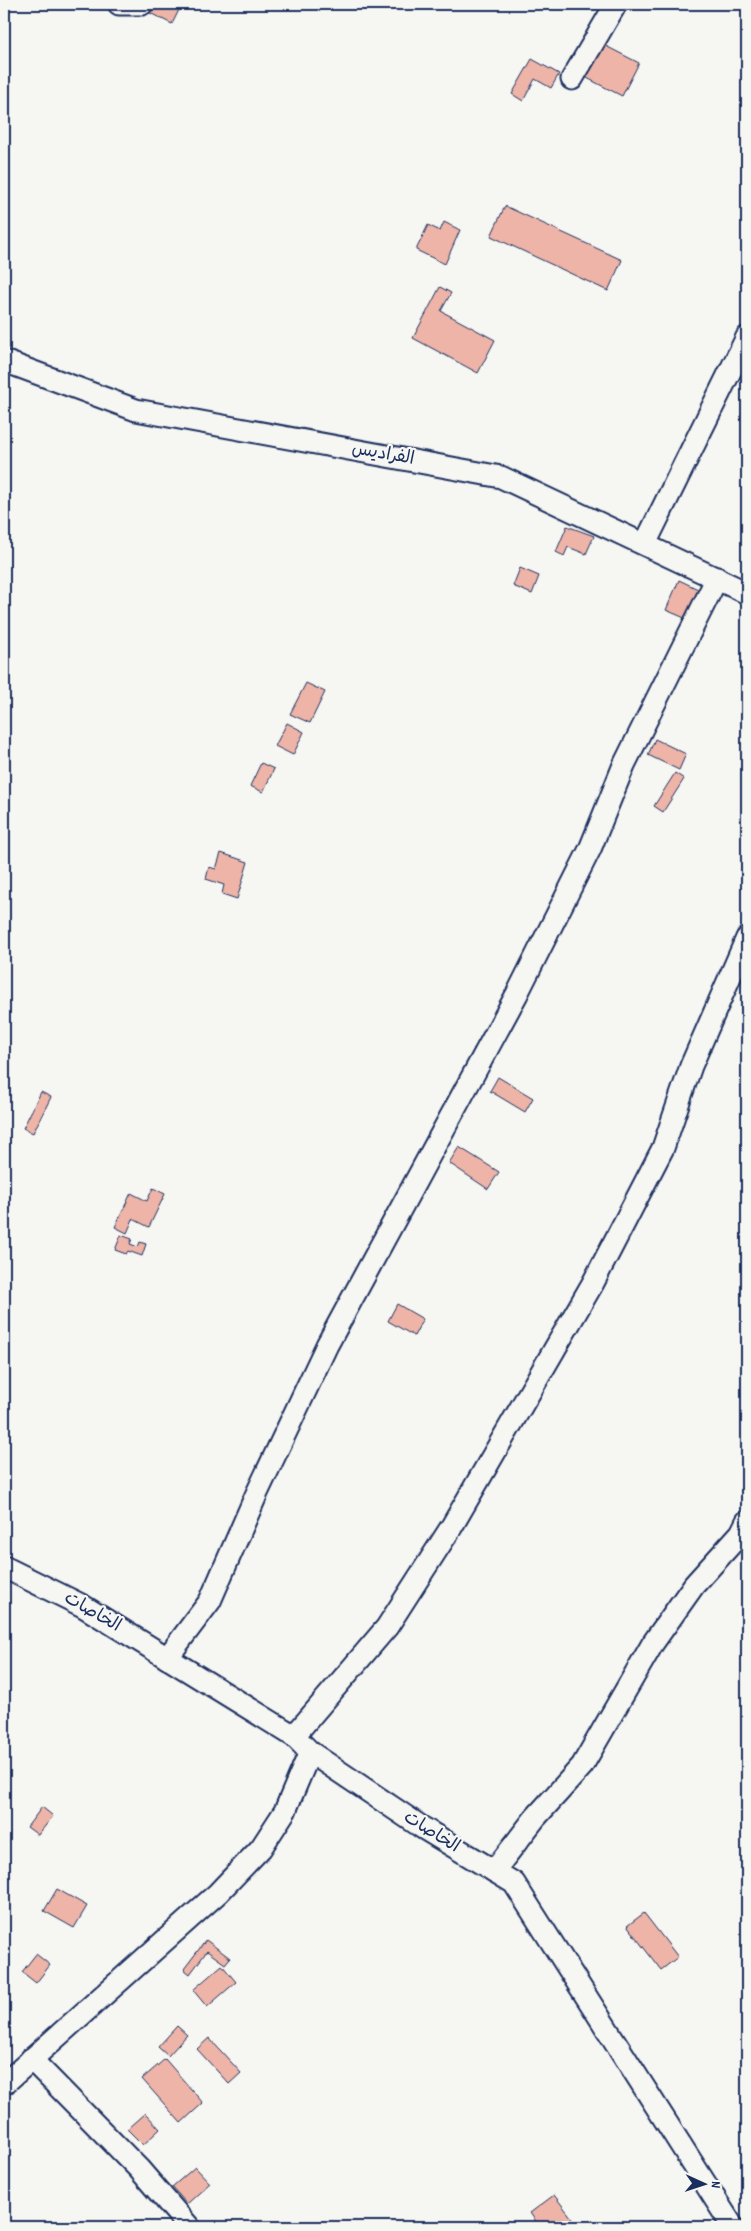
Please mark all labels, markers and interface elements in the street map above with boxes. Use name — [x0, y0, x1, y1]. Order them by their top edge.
street label: الفراديس — [350, 437, 416, 473]
street label: الخاصات — [59, 1587, 125, 1639]
street label: الخاصات — [398, 1806, 464, 1860]
north arrow — [678, 2158, 728, 2208]
text: N — [705, 2181, 725, 2189]

